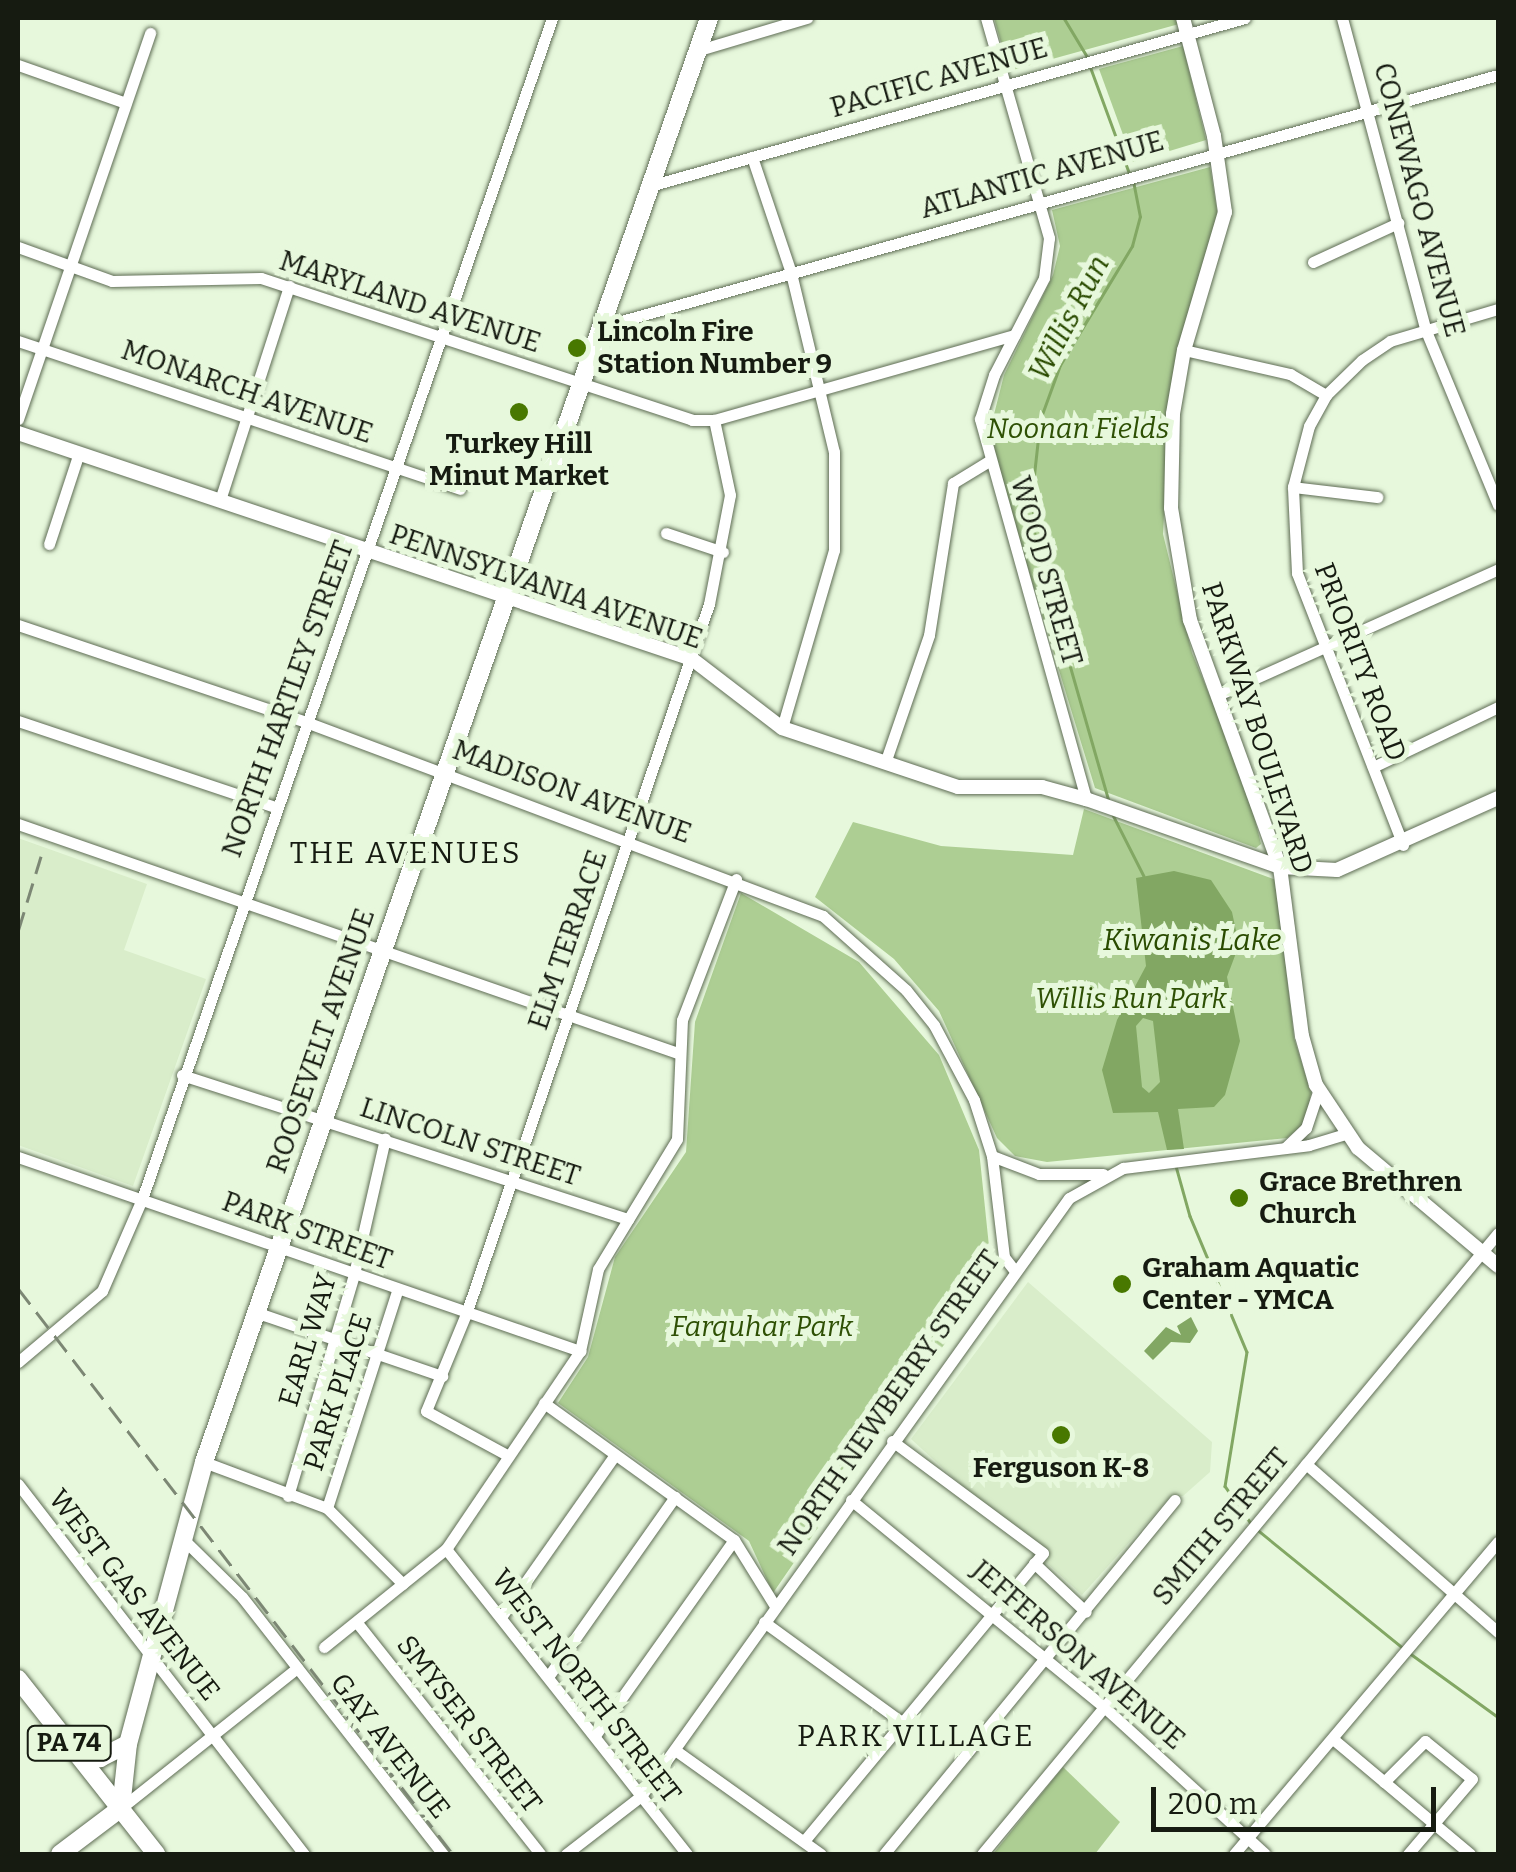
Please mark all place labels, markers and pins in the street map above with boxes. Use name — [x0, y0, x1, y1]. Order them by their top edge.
place label: Lincoln Fire Station Number 9 — [597, 315, 832, 381]
marker: Lincoln Fire Station Number 9 — [566, 337, 588, 359]
marker: Turkey Hill Minut Market — [508, 401, 530, 423]
place label: Turkey Hill Minut Market — [429, 427, 609, 493]
place label: Grace Brethren Church — [1259, 1165, 1462, 1231]
marker: Grace Brethren Church — [1228, 1187, 1250, 1209]
place label: Graham Aquatic Center - YMCA — [1142, 1251, 1359, 1317]
marker: Graham Aquatic Center - YMCA — [1111, 1273, 1133, 1295]
marker: Ferguson K-8 — [1050, 1424, 1072, 1446]
place label: Ferguson K-8 — [973, 1451, 1149, 1485]

